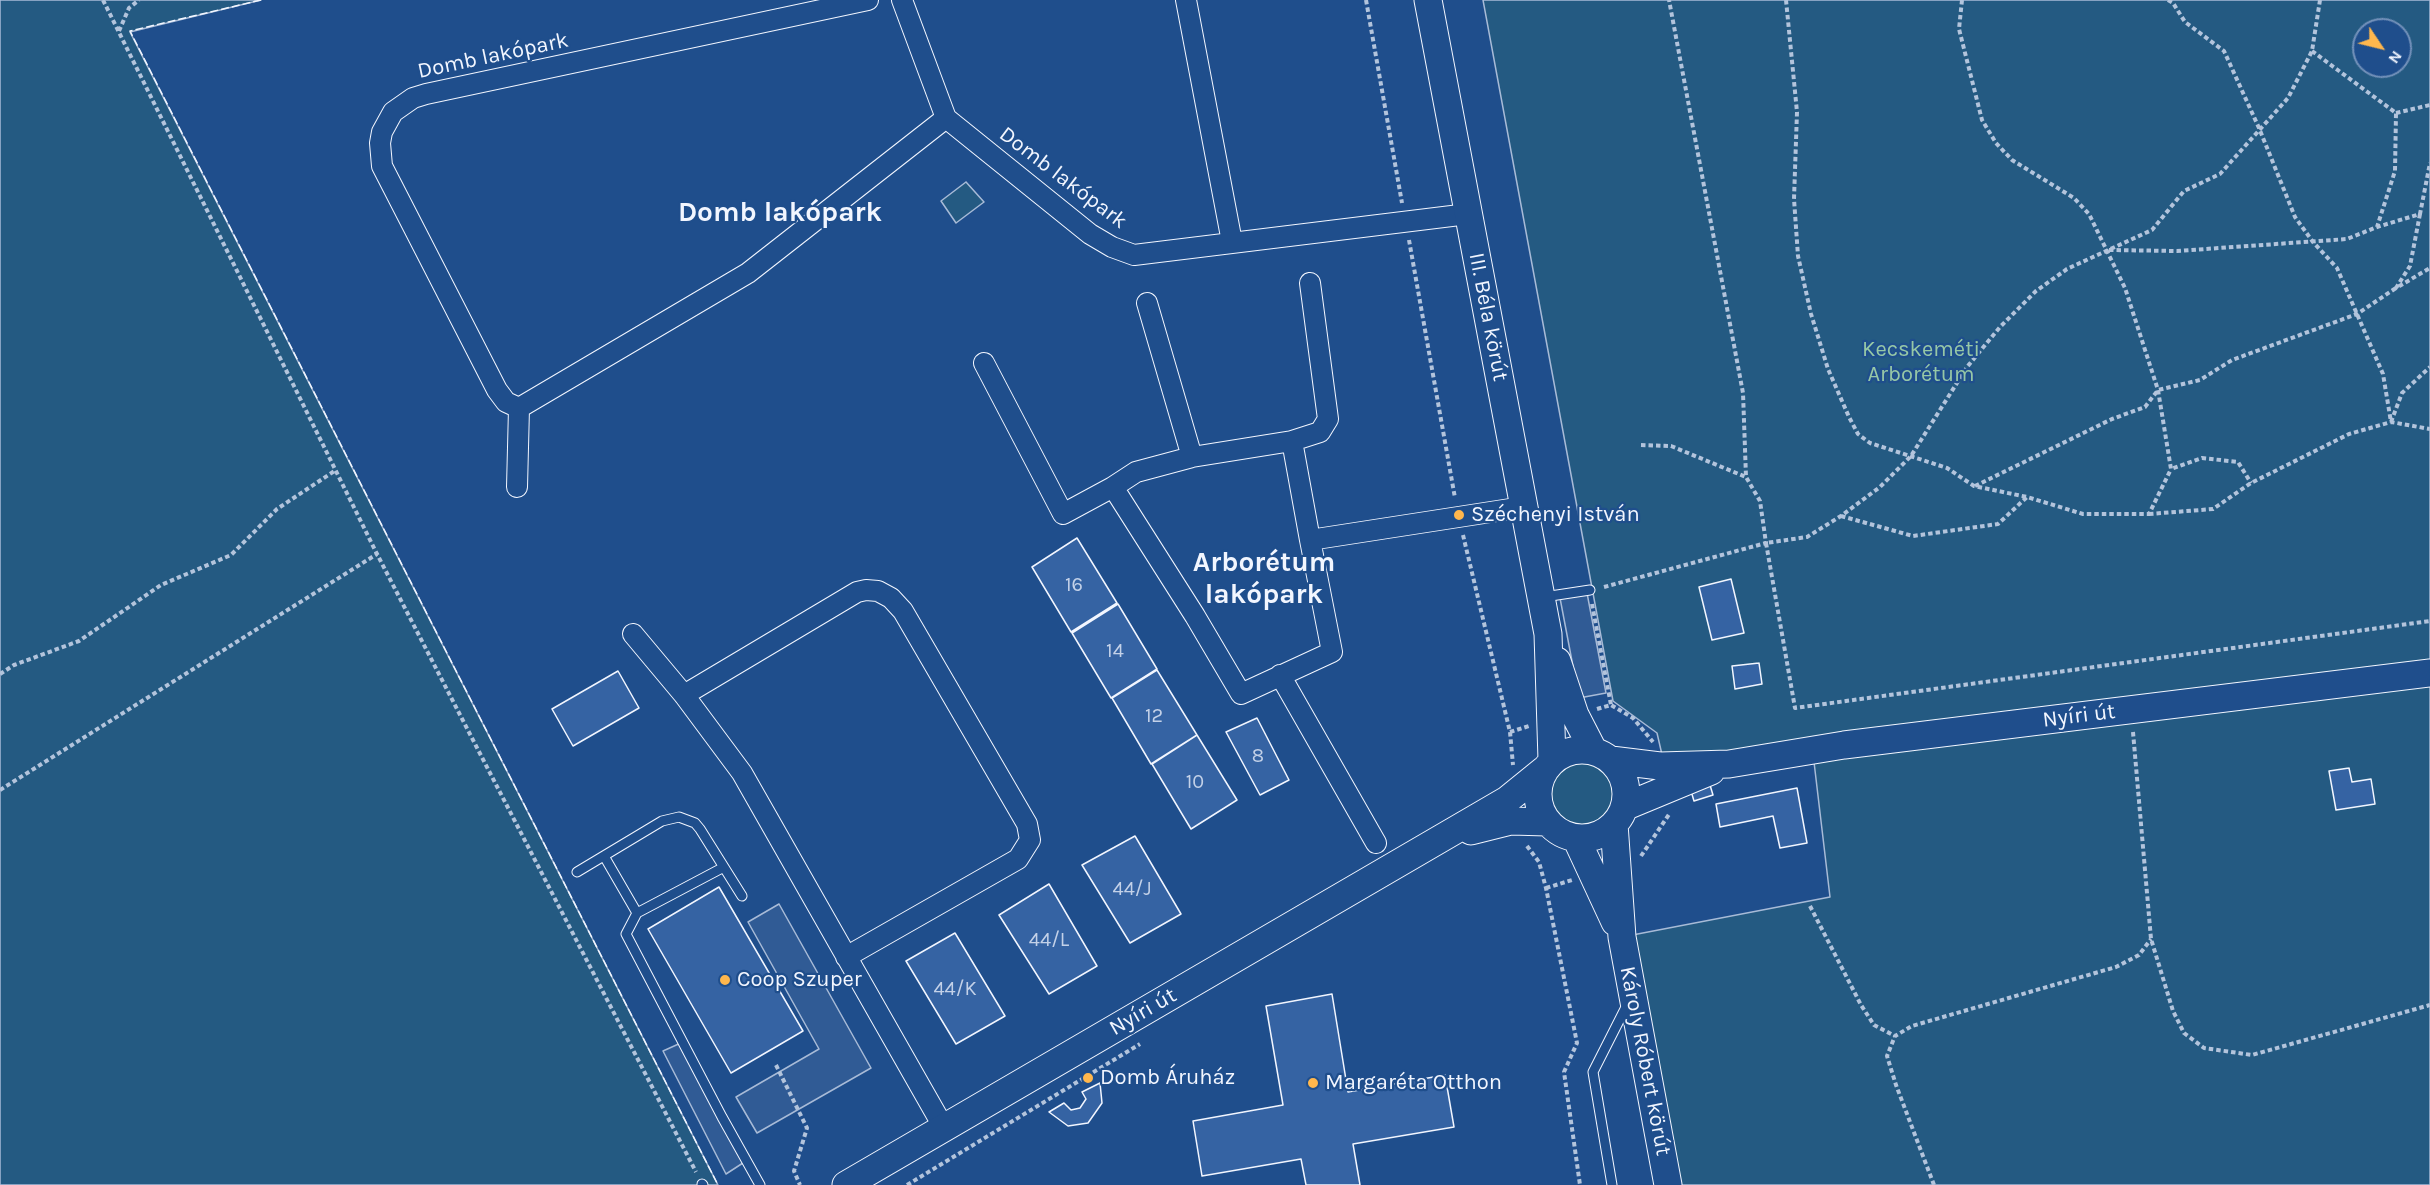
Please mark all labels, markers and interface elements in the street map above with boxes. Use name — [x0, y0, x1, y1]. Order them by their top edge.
north arrow — [2352, 18, 2412, 78]
street label: Domb lakópark — [415, 27, 571, 85]
text: N — [2384, 47, 2407, 68]
street label: Domb lakópark — [994, 121, 1132, 235]
district label: Domb lakópark — [678, 196, 882, 230]
street label: III. Béla körút — [1463, 251, 1513, 383]
park label: Kecskeméti Arborétum — [1862, 337, 1980, 388]
place label: Széchenyi István — [1471, 502, 1640, 528]
marker: Széchenyi István — [1452, 508, 1466, 522]
district label: Arborétum lakópark — [1193, 546, 1335, 612]
house number: 16 — [1065, 573, 1083, 597]
house number: 14 — [1106, 639, 1124, 663]
street label: Nyíri út — [2041, 698, 2117, 734]
house number: 12 — [1145, 704, 1163, 728]
house number: 8 — [1252, 744, 1264, 768]
house number: 10 — [1186, 770, 1204, 794]
house number: 44/J — [1112, 877, 1152, 901]
house number: 44/L — [1029, 928, 1069, 952]
street label: Károly Róbert körút — [1614, 964, 1676, 1158]
place label: Coop Szuper — [737, 967, 862, 993]
marker: Coop Szuper — [718, 973, 732, 987]
house number: 44/K — [933, 977, 977, 1001]
street label: Nyíri út — [1105, 982, 1181, 1042]
place label: Domb Áruház — [1100, 1065, 1235, 1091]
place label: Margaréta Otthon — [1325, 1070, 1502, 1096]
marker: Domb Áruház — [1081, 1071, 1095, 1085]
marker: Margaréta Otthon — [1306, 1076, 1320, 1090]

